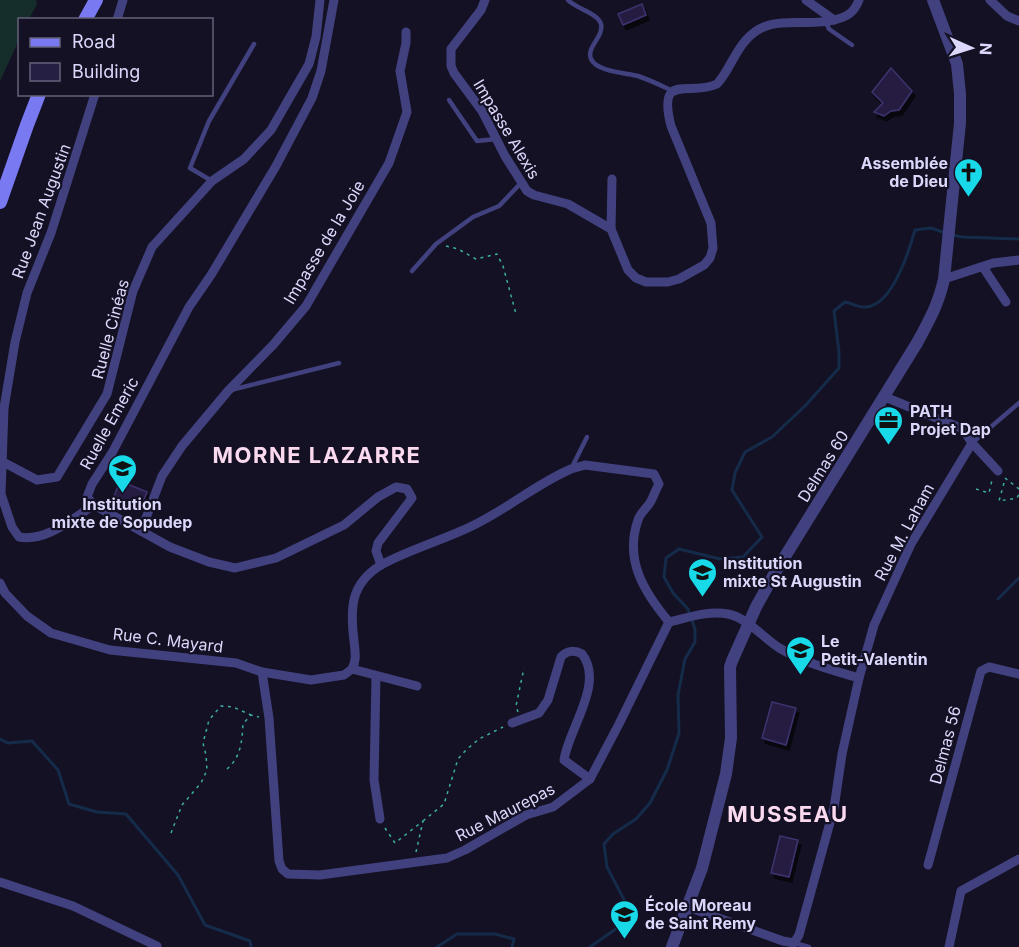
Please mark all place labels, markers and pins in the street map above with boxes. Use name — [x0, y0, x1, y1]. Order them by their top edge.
place label: Assemblée de Dieu — [861, 153, 948, 191]
church icon: Assemblée de Dieu — [953, 156, 985, 198]
place label: PATH Projet Dap — [910, 401, 991, 439]
office icon: PATH Projet Dap — [873, 404, 905, 446]
school or university icon: Institution mixte de Sopudep — [106, 452, 138, 494]
place label: Institution mixte de Sopudep — [52, 494, 192, 532]
place label: Institution mixte St Augustin — [723, 553, 862, 591]
school or university icon: Institution mixte St Augustin — [686, 556, 718, 598]
place label: Le Petit-Valentin — [821, 631, 928, 669]
school or university icon: Le Petit-Valentin — [784, 634, 816, 676]
place label: École Moreau de Saint Remy — [645, 895, 756, 933]
school or university icon: École Moreau de Saint Remy — [608, 898, 640, 940]

